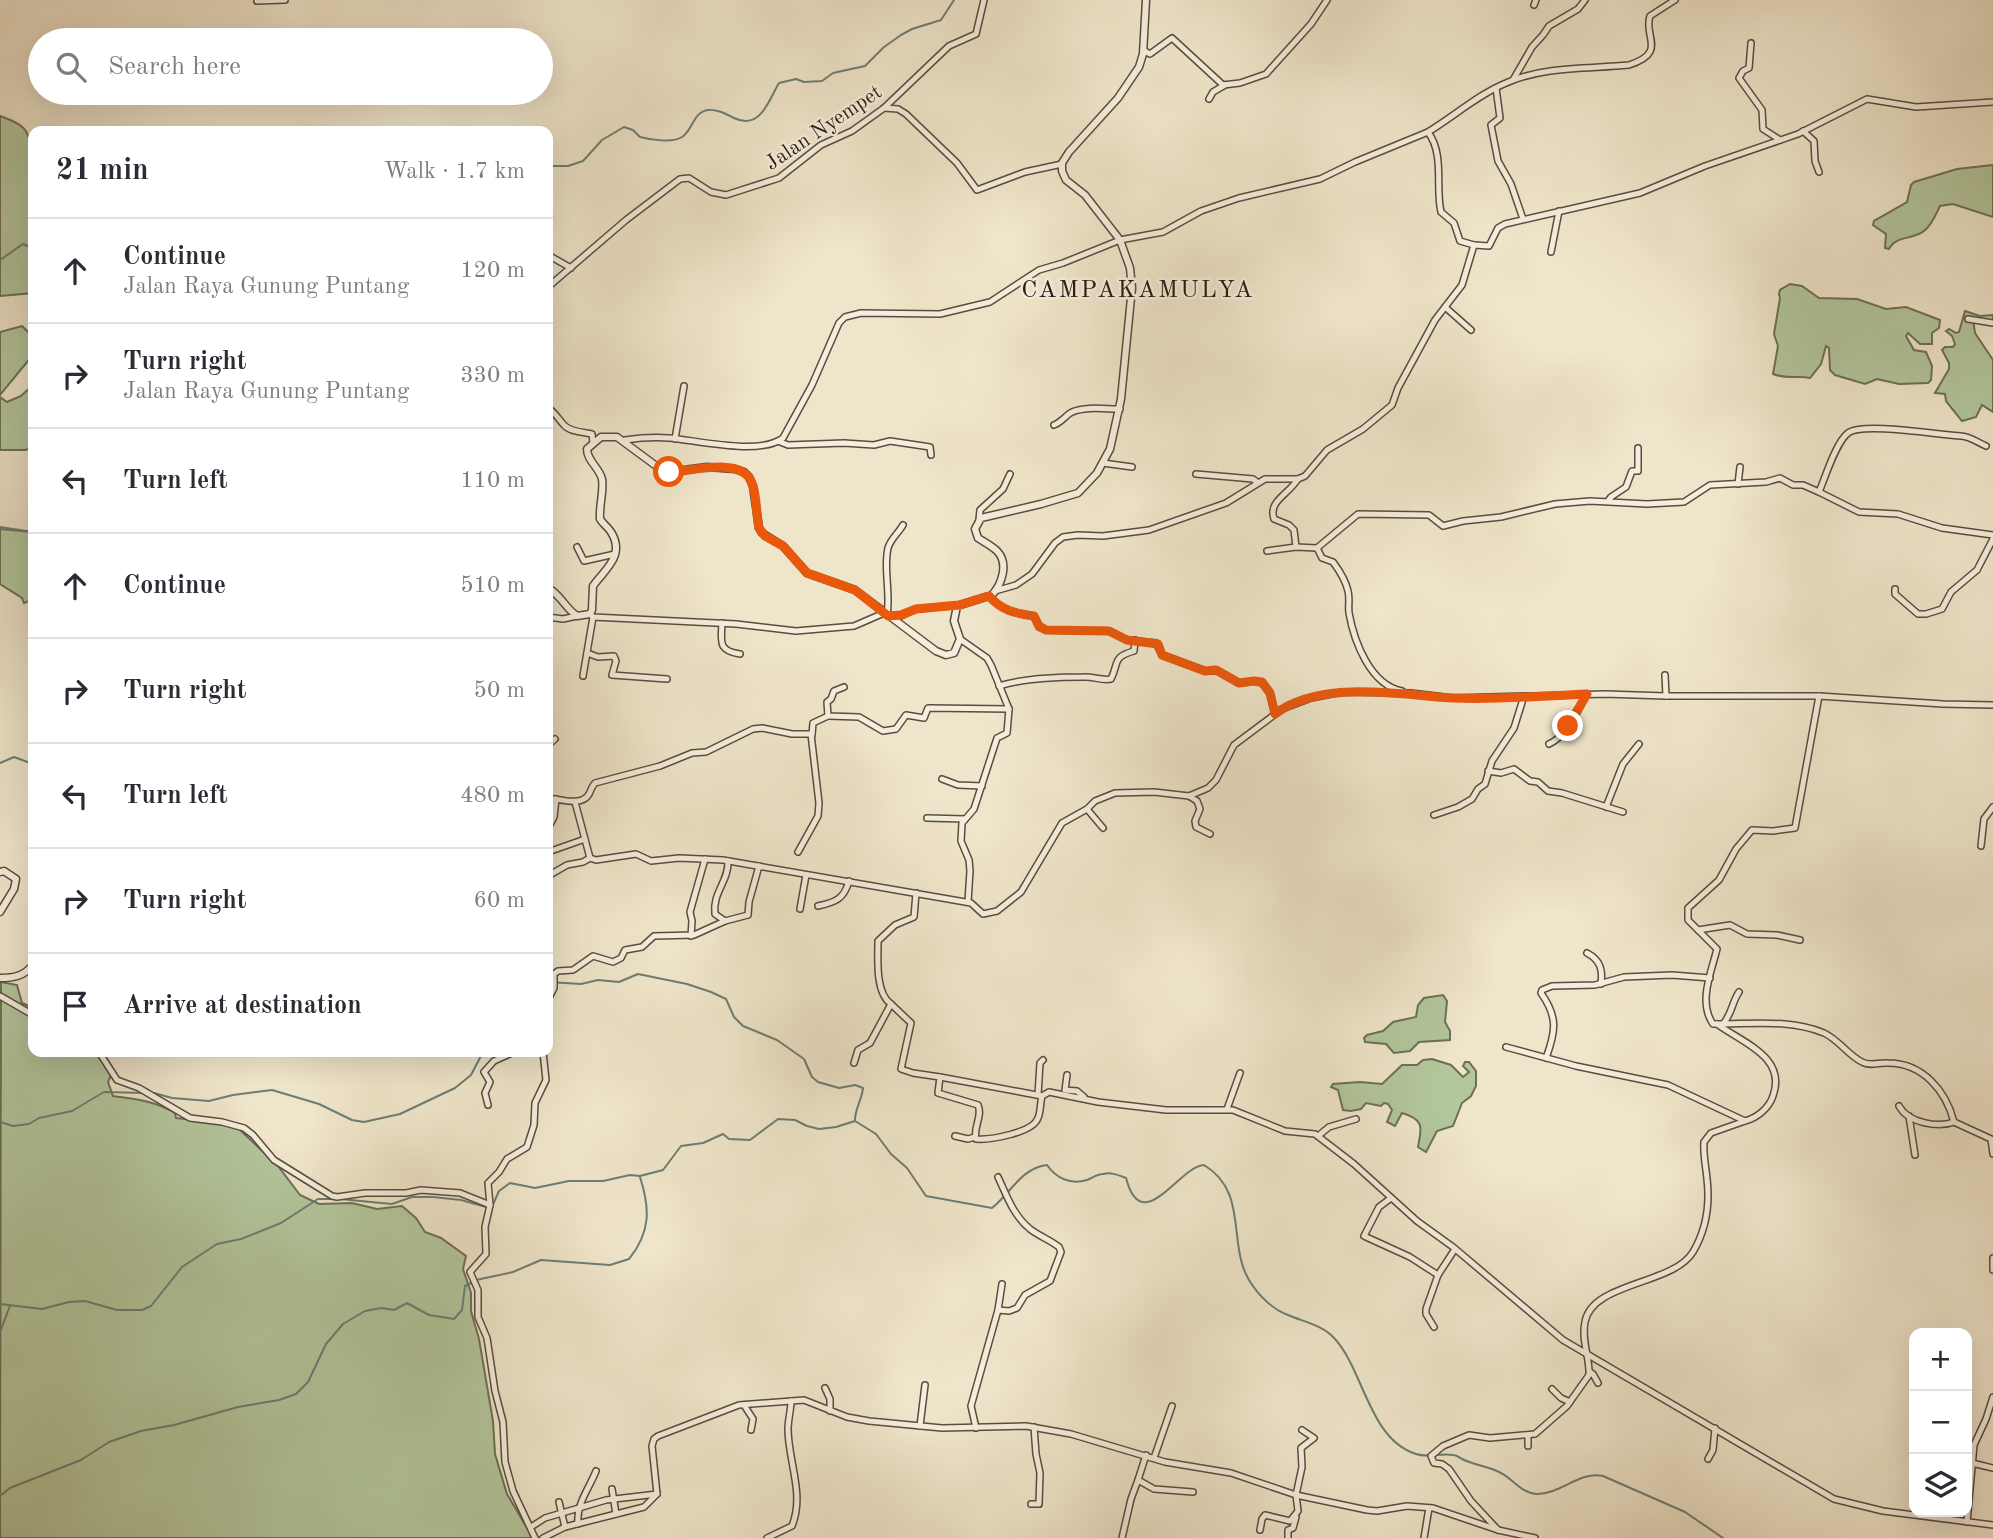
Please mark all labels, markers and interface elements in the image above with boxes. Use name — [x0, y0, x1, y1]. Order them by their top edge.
search box — [28, 28, 553, 105]
icon: search — [52, 48, 90, 86]
text: Search here — [108, 54, 241, 80]
street label: Jalan Nyempet — [762, 82, 886, 175]
text: 21 min — [56, 156, 149, 186]
text: Walk · 1.7 km — [384, 160, 525, 183]
text: Continue — [123, 244, 226, 270]
icon: ahead — [56, 252, 94, 290]
text: 120 m — [460, 259, 525, 282]
text: Jalan Raya Gunung Puntang — [123, 275, 409, 298]
district label: CAMPAKAMULYA — [1021, 279, 1255, 303]
text: Turn right — [123, 349, 246, 375]
icon: right — [56, 357, 94, 395]
text: 330 m — [460, 364, 525, 387]
text: Jalan Raya Gunung Puntang — [123, 380, 409, 403]
route start — [653, 456, 684, 487]
icon: left — [56, 462, 94, 500]
text: Turn left — [123, 468, 228, 494]
text: 110 m — [460, 469, 525, 492]
icon: ahead — [56, 567, 94, 605]
text: Continue — [123, 573, 226, 599]
text: 510 m — [460, 574, 525, 597]
icon: right — [56, 672, 94, 710]
text: Turn right — [123, 678, 246, 704]
text: 50 m — [474, 679, 525, 702]
route end — [1552, 710, 1583, 741]
icon: left — [56, 777, 94, 815]
text: Turn left — [123, 783, 228, 809]
text: 480 m — [460, 784, 525, 807]
icon: right — [56, 882, 94, 920]
text: Turn right — [123, 888, 246, 914]
text: 60 m — [474, 889, 525, 912]
icon: arrive — [56, 987, 94, 1025]
text: Arrive at destination — [123, 993, 362, 1019]
map controls — [1909, 1328, 1972, 1517]
button: + — [1909, 1328, 1972, 1391]
button: − — [1909, 1391, 1972, 1454]
button: layers — [1909, 1454, 1972, 1517]

